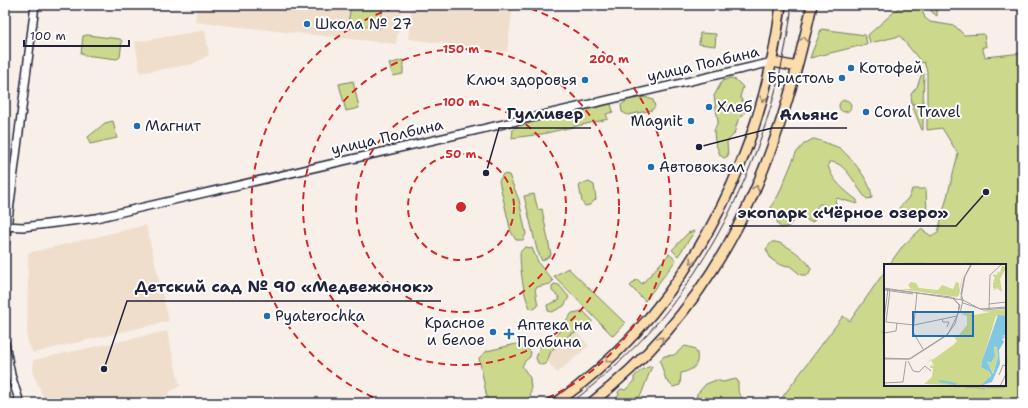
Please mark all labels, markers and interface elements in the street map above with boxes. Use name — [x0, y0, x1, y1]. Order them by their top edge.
place label: Школа № 27 — [315, 14, 412, 34]
marker: Школа № 27 — [302, 19, 312, 29]
scale bar — [24, 22, 129, 48]
text: 100 m — [30, 28, 66, 44]
one-way arrow — [800, 36, 808, 42]
text: 150 m — [443, 41, 479, 57]
street label: улица Полбина — [645, 41, 762, 87]
text: 200 m — [589, 51, 629, 67]
place label: Котофей — [859, 58, 923, 78]
marker: Котофей — [846, 63, 856, 73]
place label: Бристоль — [767, 68, 834, 88]
place label: Ключ здоровья — [466, 70, 577, 90]
marker: Бристоль — [837, 73, 847, 83]
marker: Ключ здоровья — [580, 75, 590, 85]
text: 100 m — [443, 94, 480, 110]
one-way arrow — [759, 96, 767, 103]
place label: Хлеб — [717, 97, 752, 117]
callout: Гулливер — [499, 100, 591, 128]
callout: Альянс — [772, 100, 847, 128]
marker: Хлеб — [704, 102, 714, 112]
place label: Coral Travel — [874, 102, 961, 122]
text: Гулливер — [507, 103, 584, 124]
text: Альянс — [780, 104, 838, 125]
marker: Coral Travel — [861, 107, 871, 117]
place label: Magnit — [631, 111, 683, 131]
street label: улица Полбина — [329, 114, 446, 160]
place label: Магнит — [145, 116, 201, 136]
marker: Magnit — [686, 116, 696, 126]
marker: Магнит — [132, 121, 142, 131]
text: 50 m — [446, 146, 477, 162]
place label: Автовокзал — [659, 157, 745, 177]
marker: Автовокзал — [646, 162, 656, 172]
one-way arrow — [752, 184, 760, 191]
callout: экопарк «Чёрное озеро» — [729, 198, 956, 226]
centre of rings — [454, 200, 468, 214]
text: экопарк «Чёрное озеро» — [738, 202, 949, 223]
one-way arrow — [689, 256, 696, 263]
inset map — [884, 264, 1006, 386]
callout: Детский сад № 90 «Медвежонок» — [127, 273, 441, 301]
text: Детский сад № 90 «Медвежонок» — [135, 276, 433, 297]
place label: Pyaterochka — [275, 306, 366, 326]
marker: Pyaterochka — [262, 311, 272, 321]
place label: Красное и белое — [424, 313, 485, 350]
place label: Аптека на Полбина — [517, 315, 593, 352]
marker: Красное и белое — [488, 327, 498, 337]
marker: Аптека на Полбина — [504, 329, 514, 339]
one-way arrow — [656, 336, 664, 344]
one-way arrow — [606, 355, 613, 362]

